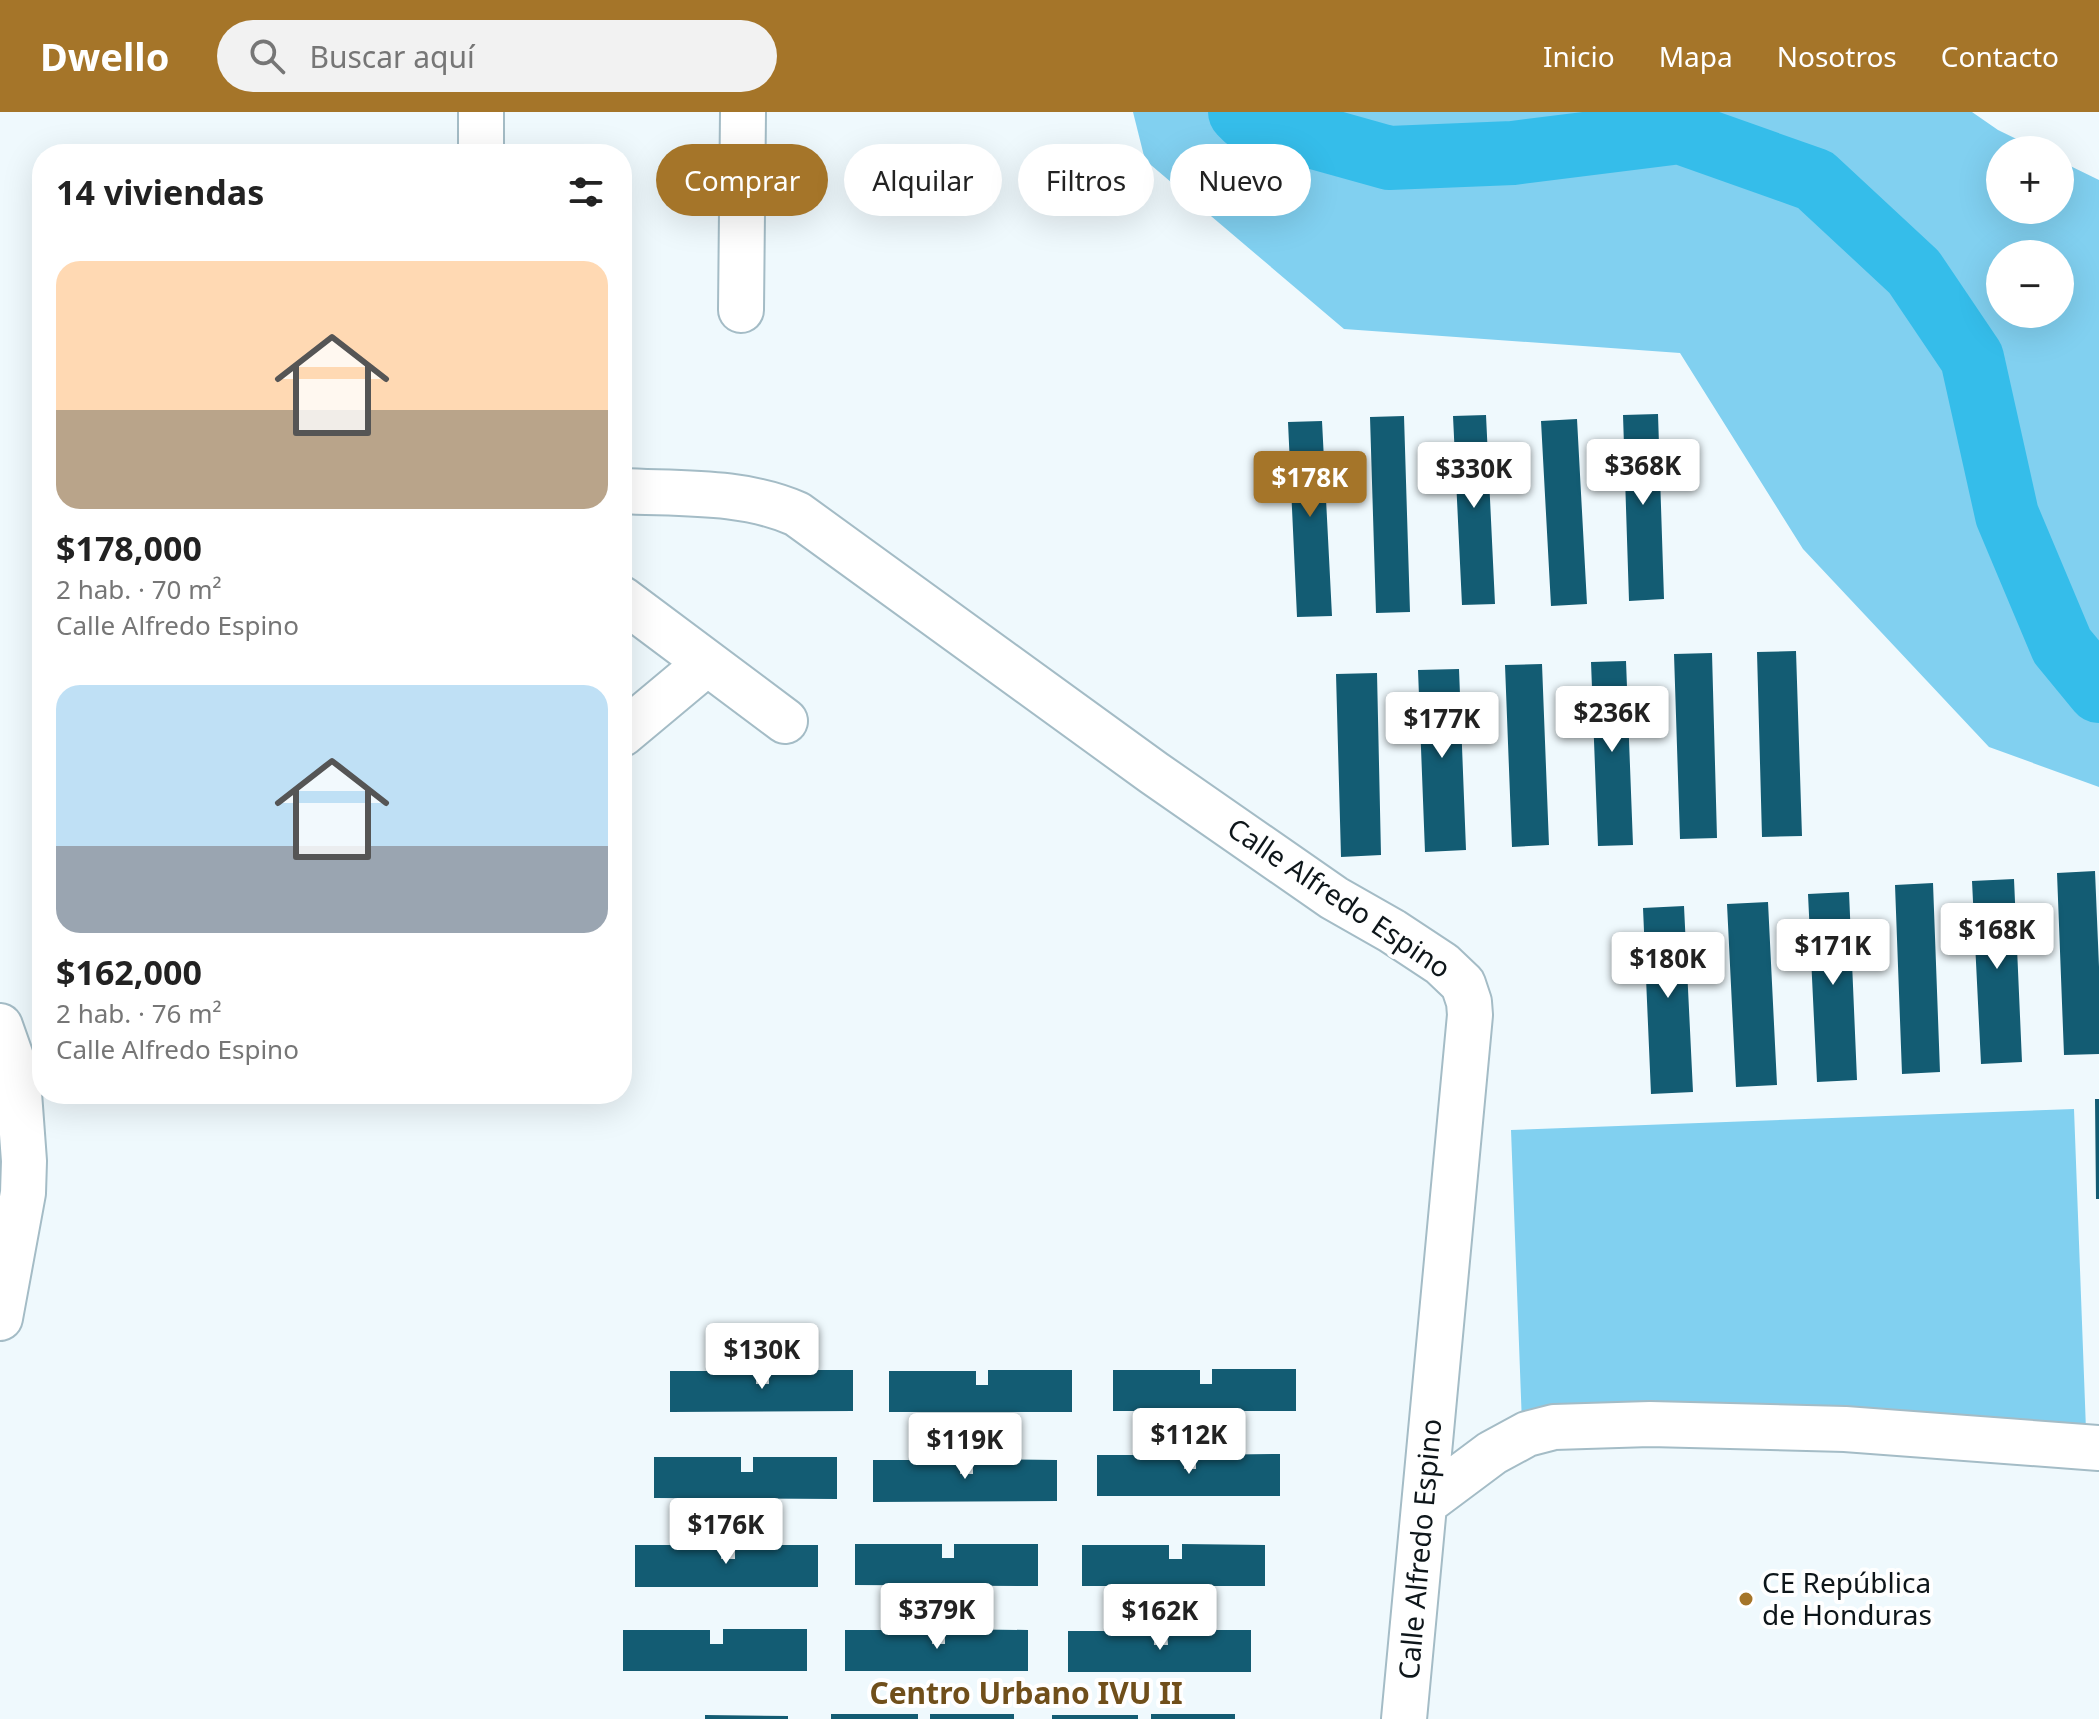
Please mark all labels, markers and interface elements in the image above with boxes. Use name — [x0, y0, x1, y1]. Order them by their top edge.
search box — [217, 20, 777, 92]
text: Dwello — [40, 30, 169, 82]
icon: search — [245, 34, 289, 78]
text: Buscar aquí — [309, 36, 475, 77]
text: Inicio — [1543, 37, 1615, 75]
text: Mapa — [1659, 37, 1733, 75]
text: Nosotros — [1777, 37, 1897, 75]
text: Contacto — [1941, 37, 2059, 75]
map controls — [1986, 136, 2074, 328]
button: + — [1986, 136, 2074, 224]
chip: Comprar — [656, 144, 828, 216]
chip: Alquilar — [844, 144, 1002, 216]
chip: Filtros — [1018, 144, 1154, 216]
chip: Nuevo — [1170, 144, 1311, 216]
text: 14 viviendas — [56, 169, 264, 215]
icon: filters — [564, 170, 608, 214]
button: − — [1986, 240, 2074, 328]
icon: home — [260, 313, 404, 457]
pin: $368K — [1587, 439, 1699, 507]
pin: $330K — [1418, 442, 1530, 510]
text: $368K — [1605, 447, 1681, 483]
text: $330K — [1436, 450, 1512, 486]
pin: $178K — [1254, 451, 1366, 519]
text: $178K — [1272, 459, 1348, 495]
text: $178,000 — [56, 525, 202, 571]
text: 2 hab. · 70 m² — [56, 571, 222, 607]
text: Calle Alfredo Espino — [56, 607, 299, 643]
pin: $236K — [1556, 686, 1668, 754]
pin: $177K — [1386, 692, 1498, 760]
text: $236K — [1574, 694, 1650, 730]
text: $177K — [1404, 700, 1480, 736]
icon: home — [260, 737, 404, 881]
street label: Calle Alfredo Espino — [1221, 808, 1459, 986]
pin: $168K — [1941, 903, 2053, 971]
text: $168K — [1959, 911, 2035, 947]
pin: $171K — [1777, 919, 1889, 987]
text: $171K — [1795, 927, 1871, 963]
pin: $180K — [1612, 932, 1724, 1000]
text: $180K — [1630, 940, 1706, 976]
text: $162,000 — [56, 949, 202, 995]
text: 2 hab. · 76 m² — [56, 995, 222, 1031]
text: Calle Alfredo Espino — [56, 1031, 299, 1067]
pin: $130K — [706, 1323, 818, 1391]
text: $130K — [724, 1331, 800, 1367]
pin: $112K — [1133, 1408, 1245, 1476]
pin: $119K — [909, 1413, 1021, 1481]
text: $112K — [1151, 1416, 1227, 1452]
street label: Calle Alfredo Espino — [1389, 1417, 1449, 1681]
text: $119K — [927, 1421, 1003, 1457]
pin: $176K — [670, 1498, 782, 1566]
text: $176K — [688, 1506, 764, 1542]
place label: CE República de Honduras — [1762, 1563, 1932, 1633]
pin: $379K — [881, 1583, 993, 1651]
pin: $162K — [1104, 1584, 1216, 1652]
marker: CE República de Honduras — [1737, 1590, 1755, 1608]
text: $379K — [899, 1591, 975, 1627]
text: $162K — [1122, 1592, 1198, 1628]
district label: Centro Urbano IVU II — [869, 1672, 1183, 1713]

